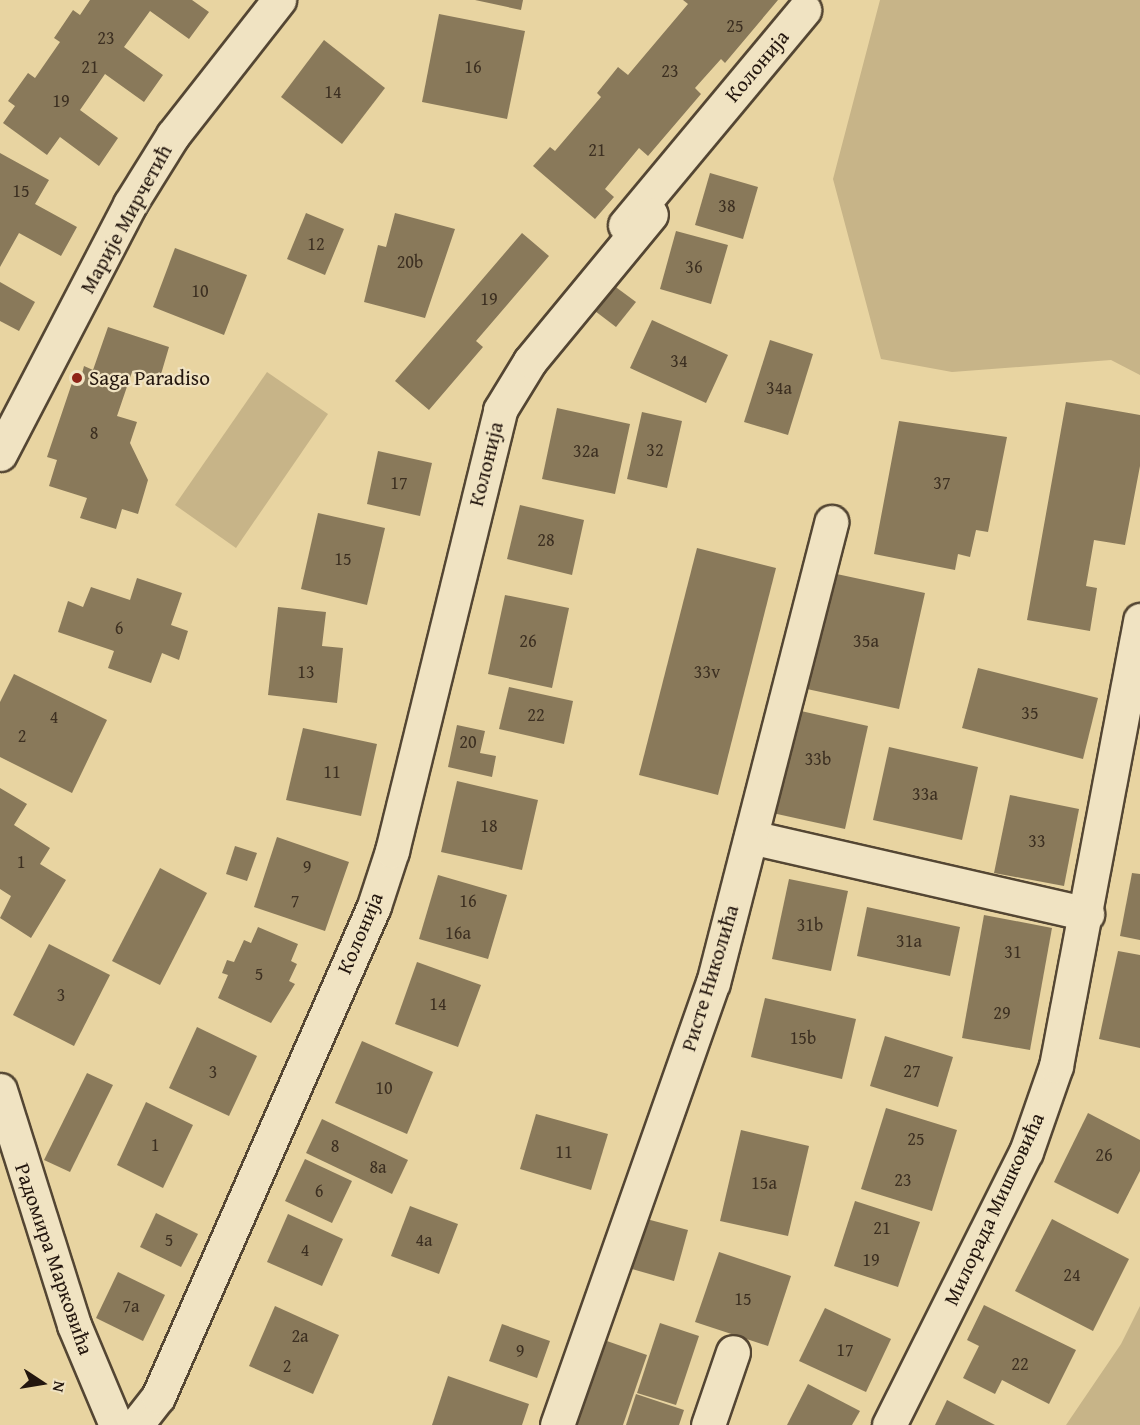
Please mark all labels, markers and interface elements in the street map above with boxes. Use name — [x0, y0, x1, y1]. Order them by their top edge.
house number: 25 — [726, 15, 744, 37]
street label: Колонија — [720, 25, 794, 107]
house number: 23 — [97, 27, 115, 49]
house number: 21 — [81, 56, 99, 78]
house number: 16 — [464, 56, 482, 78]
house number: 23 — [661, 60, 679, 82]
house number: 14 — [324, 81, 342, 103]
house number: 19 — [52, 90, 70, 112]
house number: 21 — [588, 139, 606, 161]
street label: Марије Мирчетић — [75, 140, 177, 298]
house number: 15 — [12, 180, 30, 202]
house number: 38 — [718, 195, 736, 217]
house number: 12 — [307, 233, 325, 255]
house number: 20b — [397, 251, 423, 273]
house number: 36 — [685, 256, 703, 278]
house number: 10 — [191, 280, 209, 302]
house number: 19 — [480, 288, 498, 310]
house number: 34 — [670, 350, 688, 372]
place label: Saga Paradiso — [89, 365, 210, 391]
marker: Saga Paradiso — [70, 371, 84, 385]
house number: 34a — [766, 377, 792, 399]
street label: Колонија — [463, 419, 509, 509]
house number: 8 — [90, 422, 98, 444]
house number: 32 — [646, 439, 664, 461]
house number: 32a — [573, 440, 599, 462]
house number: 17 — [390, 472, 408, 494]
house number: 37 — [933, 472, 951, 494]
house number: 28 — [537, 529, 555, 551]
house number: 15 — [334, 548, 352, 570]
house number: 6 — [115, 617, 123, 639]
house number: 26 — [519, 630, 537, 652]
house number: 35a — [853, 630, 879, 652]
house number: 13 — [297, 661, 315, 683]
house number: 33v — [694, 661, 720, 683]
house number: 35 — [1021, 702, 1039, 724]
house number: 22 — [527, 704, 545, 726]
house number: 4 — [50, 706, 58, 728]
house number: 2 — [18, 725, 26, 747]
house number: 20 — [459, 731, 477, 753]
house number: 33b — [805, 748, 831, 770]
house number: 11 — [323, 761, 341, 783]
house number: 33a — [912, 783, 938, 805]
house number: 18 — [480, 815, 498, 837]
house number: 33 — [1028, 830, 1046, 852]
house number: 1 — [17, 851, 25, 873]
house number: 9 — [303, 856, 311, 878]
street label: Колонија — [332, 888, 388, 978]
house number: 7 — [291, 890, 299, 912]
house number: 16 — [459, 890, 477, 912]
street label: Ристе Николића — [676, 902, 744, 1054]
house number: 31b — [797, 914, 823, 936]
house number: 16a — [445, 922, 471, 944]
house number: 31a — [896, 930, 922, 952]
house number: 31 — [1004, 941, 1022, 963]
house number: 5 — [255, 963, 263, 985]
house number: 3 — [57, 984, 65, 1006]
house number: 14 — [429, 993, 447, 1015]
house number: 29 — [993, 1002, 1011, 1024]
house number: 15b — [790, 1027, 816, 1049]
house number: 27 — [903, 1060, 921, 1082]
house number: 3 — [209, 1061, 217, 1083]
house number: 10 — [375, 1077, 393, 1099]
street label: Милорада Мишковића — [938, 1109, 1050, 1309]
house number: 25 — [907, 1128, 925, 1150]
house number: 1 — [151, 1134, 159, 1156]
house number: 8 — [331, 1135, 339, 1157]
house number: 11 — [555, 1141, 573, 1163]
house number: 26 — [1095, 1144, 1113, 1166]
house number: 8a — [369, 1156, 387, 1178]
street label: Радомира Марковића — [9, 1160, 99, 1358]
house number: 23 — [894, 1169, 912, 1191]
house number: 15a — [751, 1172, 777, 1194]
house number: 6 — [315, 1180, 323, 1202]
house number: 21 — [873, 1217, 891, 1239]
house number: 5 — [165, 1229, 173, 1251]
house number: 4a — [415, 1229, 433, 1251]
house number: 4 — [301, 1239, 309, 1261]
house number: 19 — [862, 1249, 880, 1271]
house number: 24 — [1063, 1264, 1081, 1286]
house number: 15 — [734, 1288, 752, 1310]
house number: 7a — [122, 1295, 140, 1317]
house number: 2a — [291, 1325, 309, 1347]
house number: 17 — [836, 1339, 854, 1361]
house number: 9 — [516, 1340, 524, 1362]
north arrow — [12, 1353, 72, 1413]
house number: 22 — [1011, 1353, 1029, 1375]
house number: 2 — [283, 1355, 291, 1377]
text: N — [47, 1379, 72, 1394]

